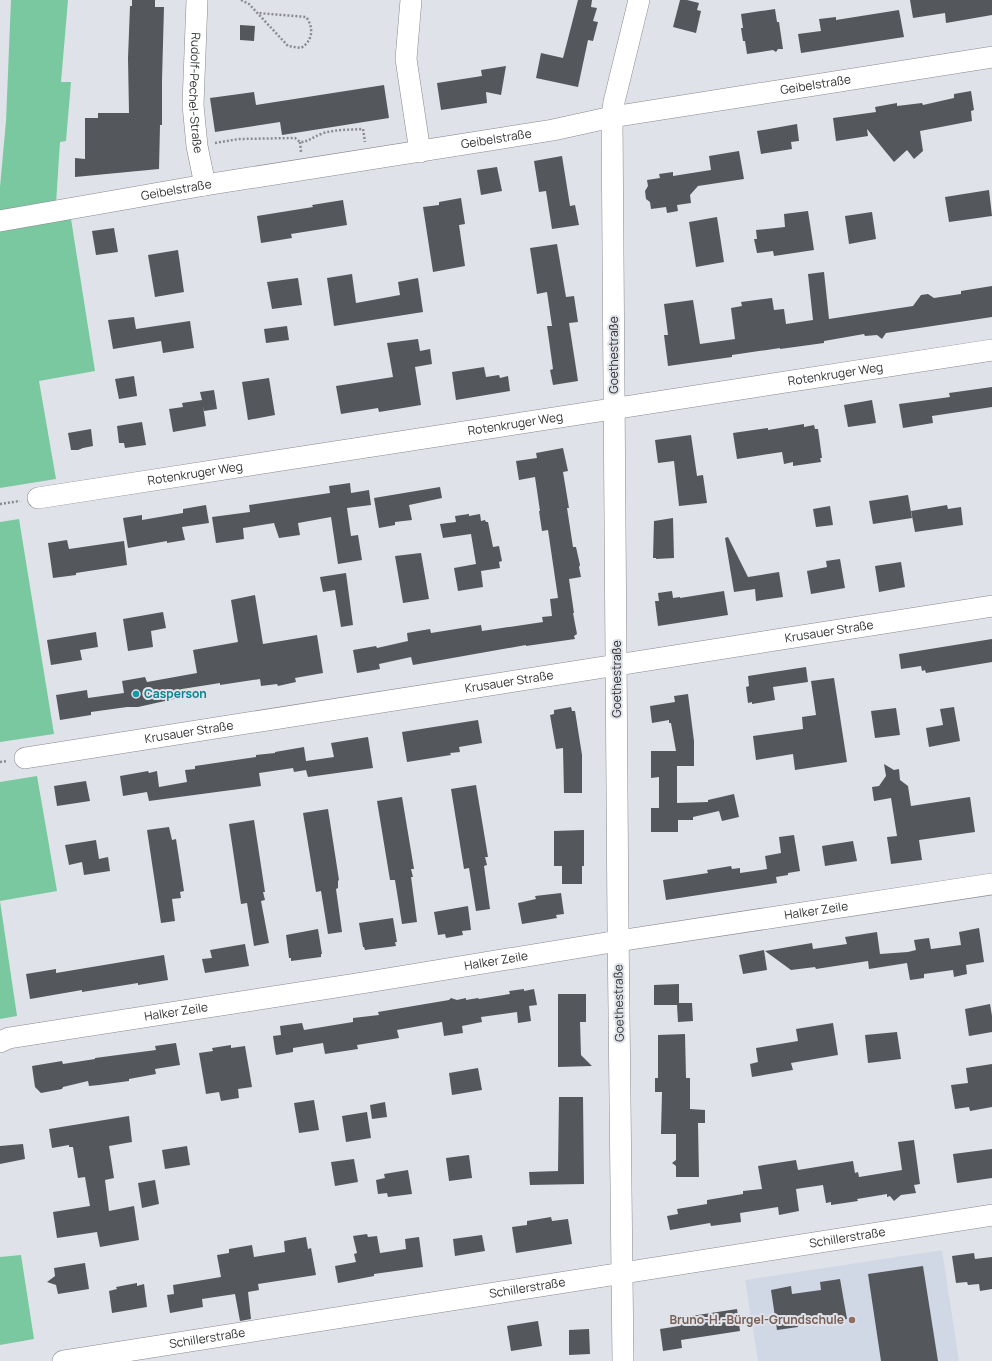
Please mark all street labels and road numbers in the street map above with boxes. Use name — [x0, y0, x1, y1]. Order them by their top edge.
street label: Rudolf-Pechel-Straße — [185, 32, 207, 155]
street label: Geibelstraße — [779, 70, 852, 98]
street label: Geibelstraße — [460, 125, 533, 152]
street label: Geibelstraße — [140, 175, 213, 204]
street label: Goethestraße — [605, 316, 622, 394]
street label: Rotenkruger Weg — [787, 358, 884, 390]
street label: Rotenkruger Weg — [466, 408, 564, 439]
street label: Rotenkruger Weg — [146, 457, 244, 489]
street label: Krusauer Straße — [783, 616, 875, 646]
street label: Goethestraße — [608, 640, 625, 718]
street label: Krusauer Straße — [463, 666, 555, 697]
street label: Krusauer Straße — [143, 716, 235, 747]
street label: Halker Zeile — [783, 897, 849, 924]
street label: Halker Zeile — [463, 947, 529, 974]
street label: Goethestraße — [609, 964, 628, 1042]
street label: Halker Zeile — [143, 998, 209, 1025]
street label: Schillerstraße — [808, 1223, 887, 1252]
street label: Schillerstraße — [488, 1273, 566, 1302]
street label: Schillerstraße — [168, 1323, 246, 1352]

